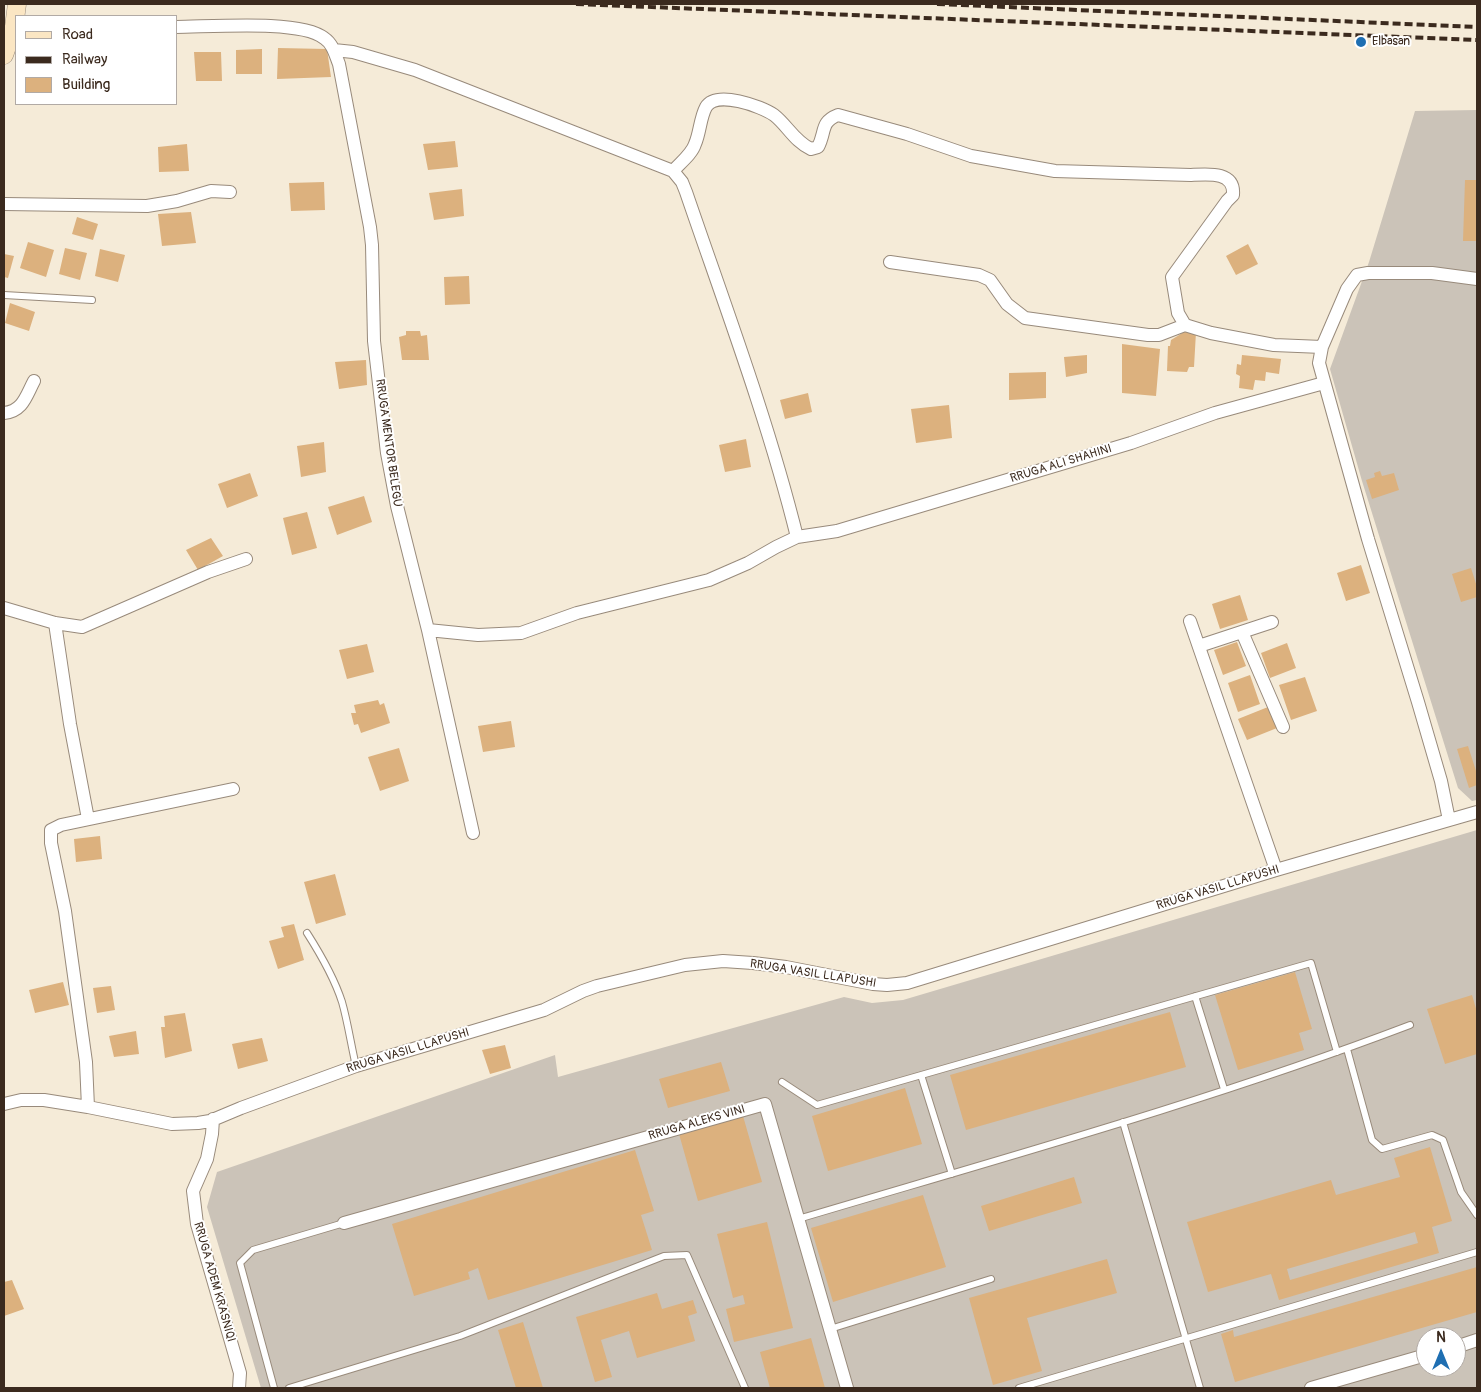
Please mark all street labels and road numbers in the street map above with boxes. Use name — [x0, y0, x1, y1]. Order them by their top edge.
street label: RRUGA MENTOR BELEGU — [372, 378, 404, 508]
street label: RRUGA ALI SHAHINI — [1008, 442, 1114, 486]
street label: RRUGA VASIL LLAPUSHI — [1155, 862, 1281, 914]
street label: RRUGA VASIL LLAPUSHI — [749, 957, 877, 991]
street label: RRUGA VASIL LLAPUSHI — [345, 1025, 471, 1077]
street label: RRUGA ALEKS VINI — [647, 1102, 747, 1144]
street label: RRUGA ADEM KRASNIQI — [190, 1220, 238, 1344]

